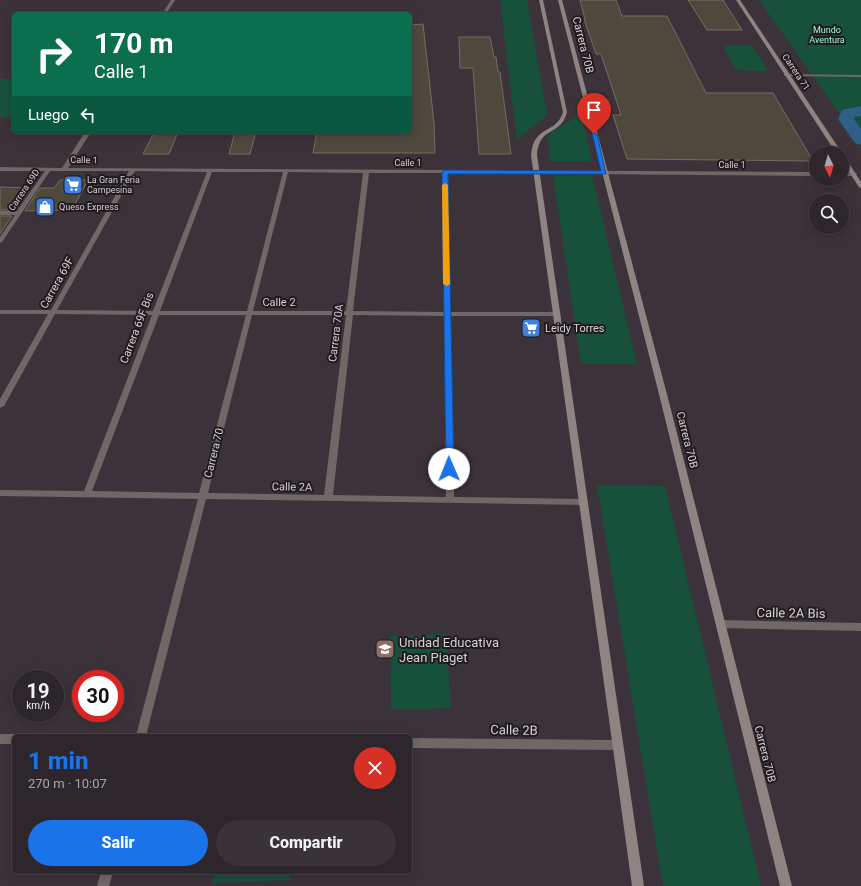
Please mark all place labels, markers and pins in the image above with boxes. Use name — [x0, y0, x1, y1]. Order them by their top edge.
pin — [577, 93, 611, 134]
supermarket icon: La Gran Feria Campesina — [62, 174, 84, 196]
place label: La Gran Feria Campesina — [87, 175, 140, 195]
shop icon: Queso Express — [34, 196, 56, 218]
place label: Queso Express — [59, 202, 119, 212]
supermarket icon: Leidy Torres — [520, 317, 542, 339]
place label: Leidy Torres — [545, 322, 605, 335]
place label: Unidad Educativa Jean Piaget — [399, 635, 499, 665]
school or university icon: Unidad Educativa Jean Piaget — [374, 638, 396, 660]

